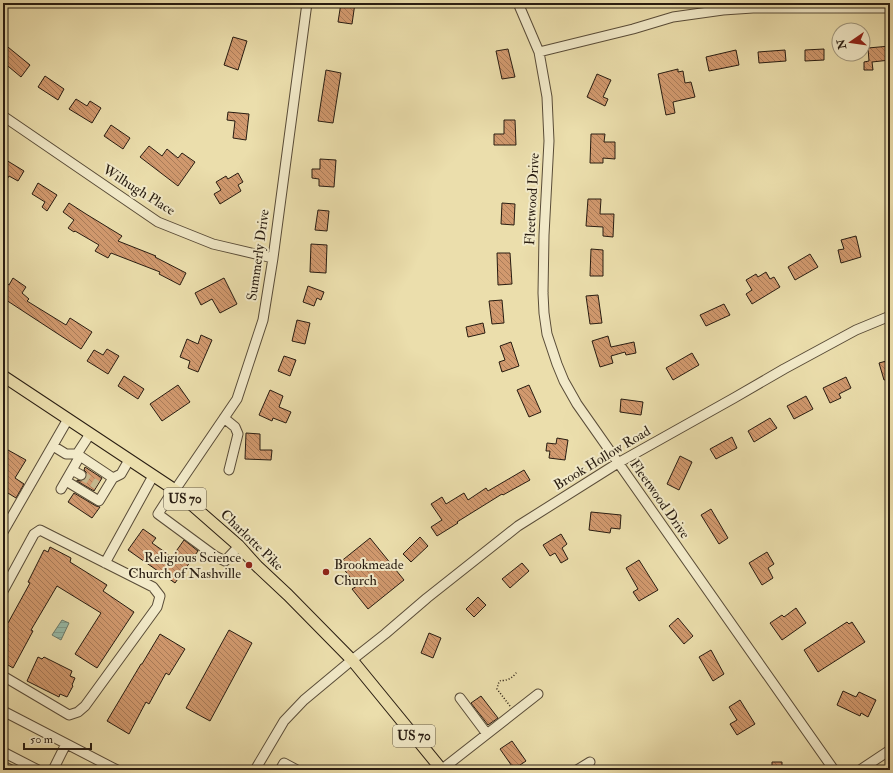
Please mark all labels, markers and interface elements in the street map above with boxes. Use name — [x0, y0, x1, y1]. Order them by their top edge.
north arrow — [831, 22, 871, 62]
text: N — [834, 37, 849, 51]
street label: Fleetwood Drive — [521, 152, 543, 246]
street label: Wilhugh Place — [99, 160, 179, 219]
street label: Summerly Drive — [243, 208, 274, 302]
street label: Brook Hollow Road — [551, 422, 654, 494]
street label: Fleetwood Drive — [627, 456, 694, 542]
road number: US 70 — [164, 488, 206, 510]
street label: Charlotte Pike — [217, 506, 287, 574]
place label: Religious Science Church of Nashville — [128, 549, 241, 582]
place label: Brookmeade Church — [334, 556, 404, 589]
marker: Religious Science Church of Nashville — [244, 560, 254, 570]
marker: Brookmeade Church — [321, 567, 331, 577]
scale bar — [24, 725, 91, 751]
road number: US 70 — [393, 725, 435, 747]
text: 50 m — [30, 732, 54, 747]

